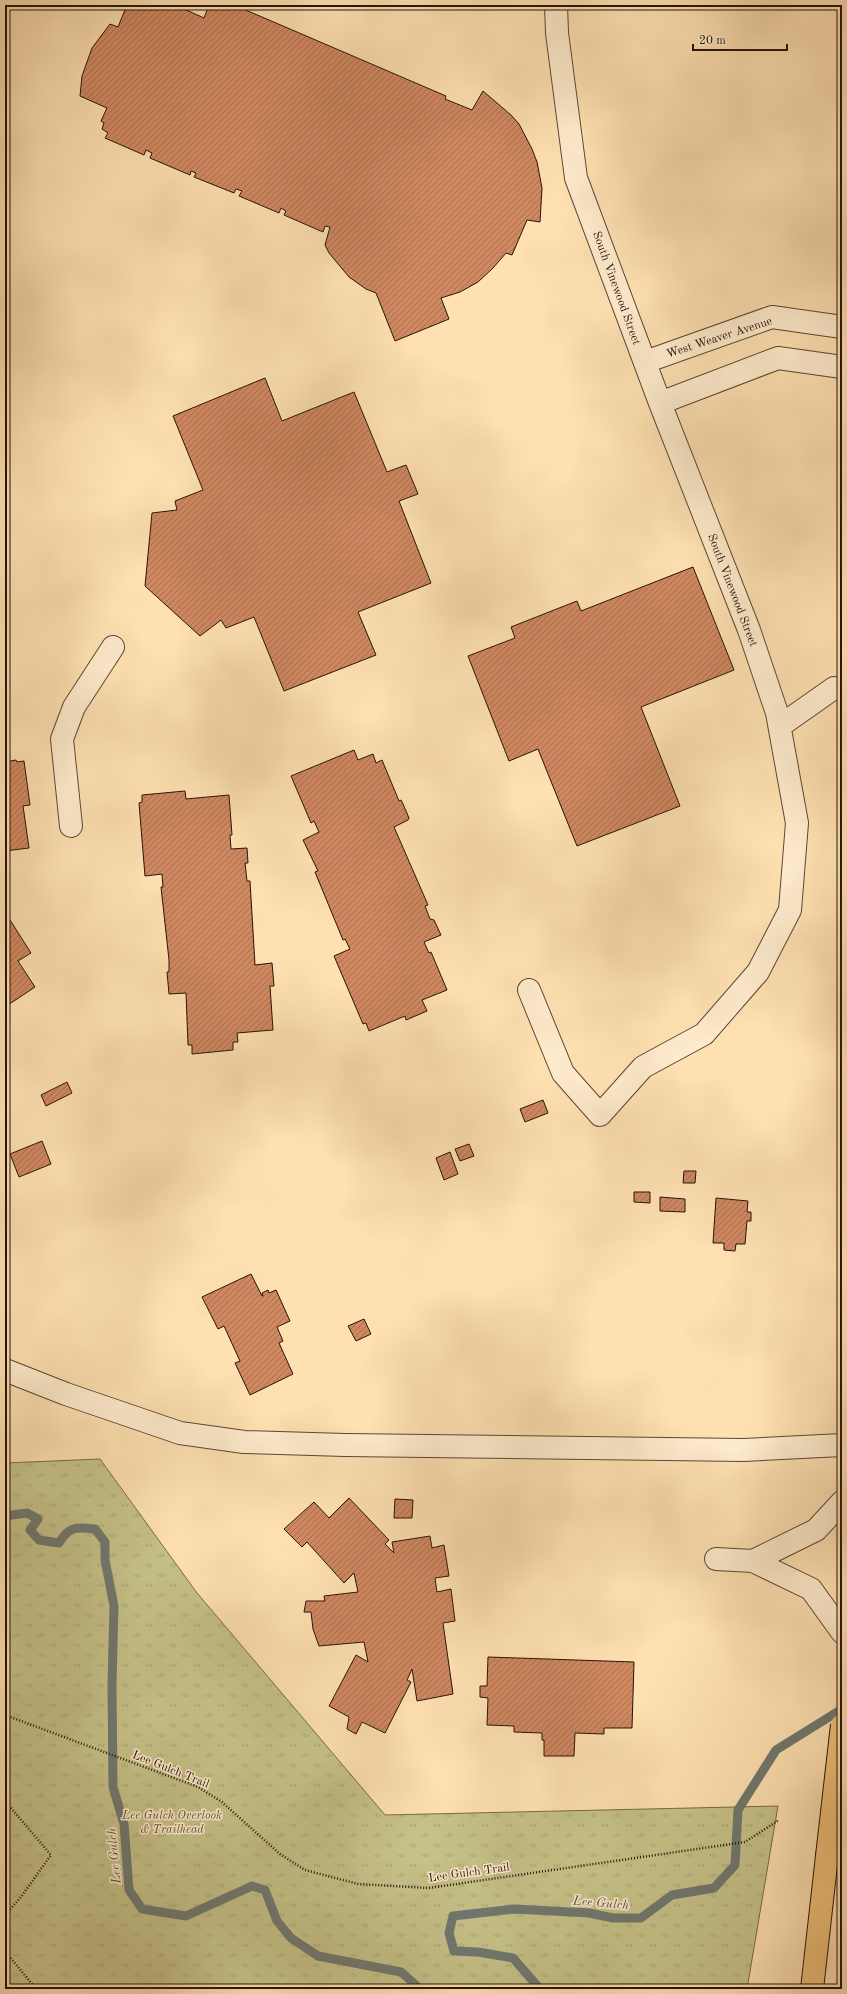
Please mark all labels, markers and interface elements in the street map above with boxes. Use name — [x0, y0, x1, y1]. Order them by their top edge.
scale bar — [693, 26, 787, 52]
text: 20 m — [699, 35, 726, 47]
street label: South Vinewood Street — [590, 230, 642, 347]
street label: West Weaver Avenue — [665, 315, 774, 361]
street label: South Vinewood Street — [705, 532, 759, 648]
street label: Lee Gulch Trail — [130, 1749, 211, 1791]
park label: Lee Gulch Overlook & Trailhead — [121, 1810, 222, 1836]
water label: Lee Gulch — [106, 1827, 124, 1885]
street label: Lee Gulch Trail — [428, 1861, 510, 1885]
water label: Lee Gulch — [571, 1894, 630, 1912]

